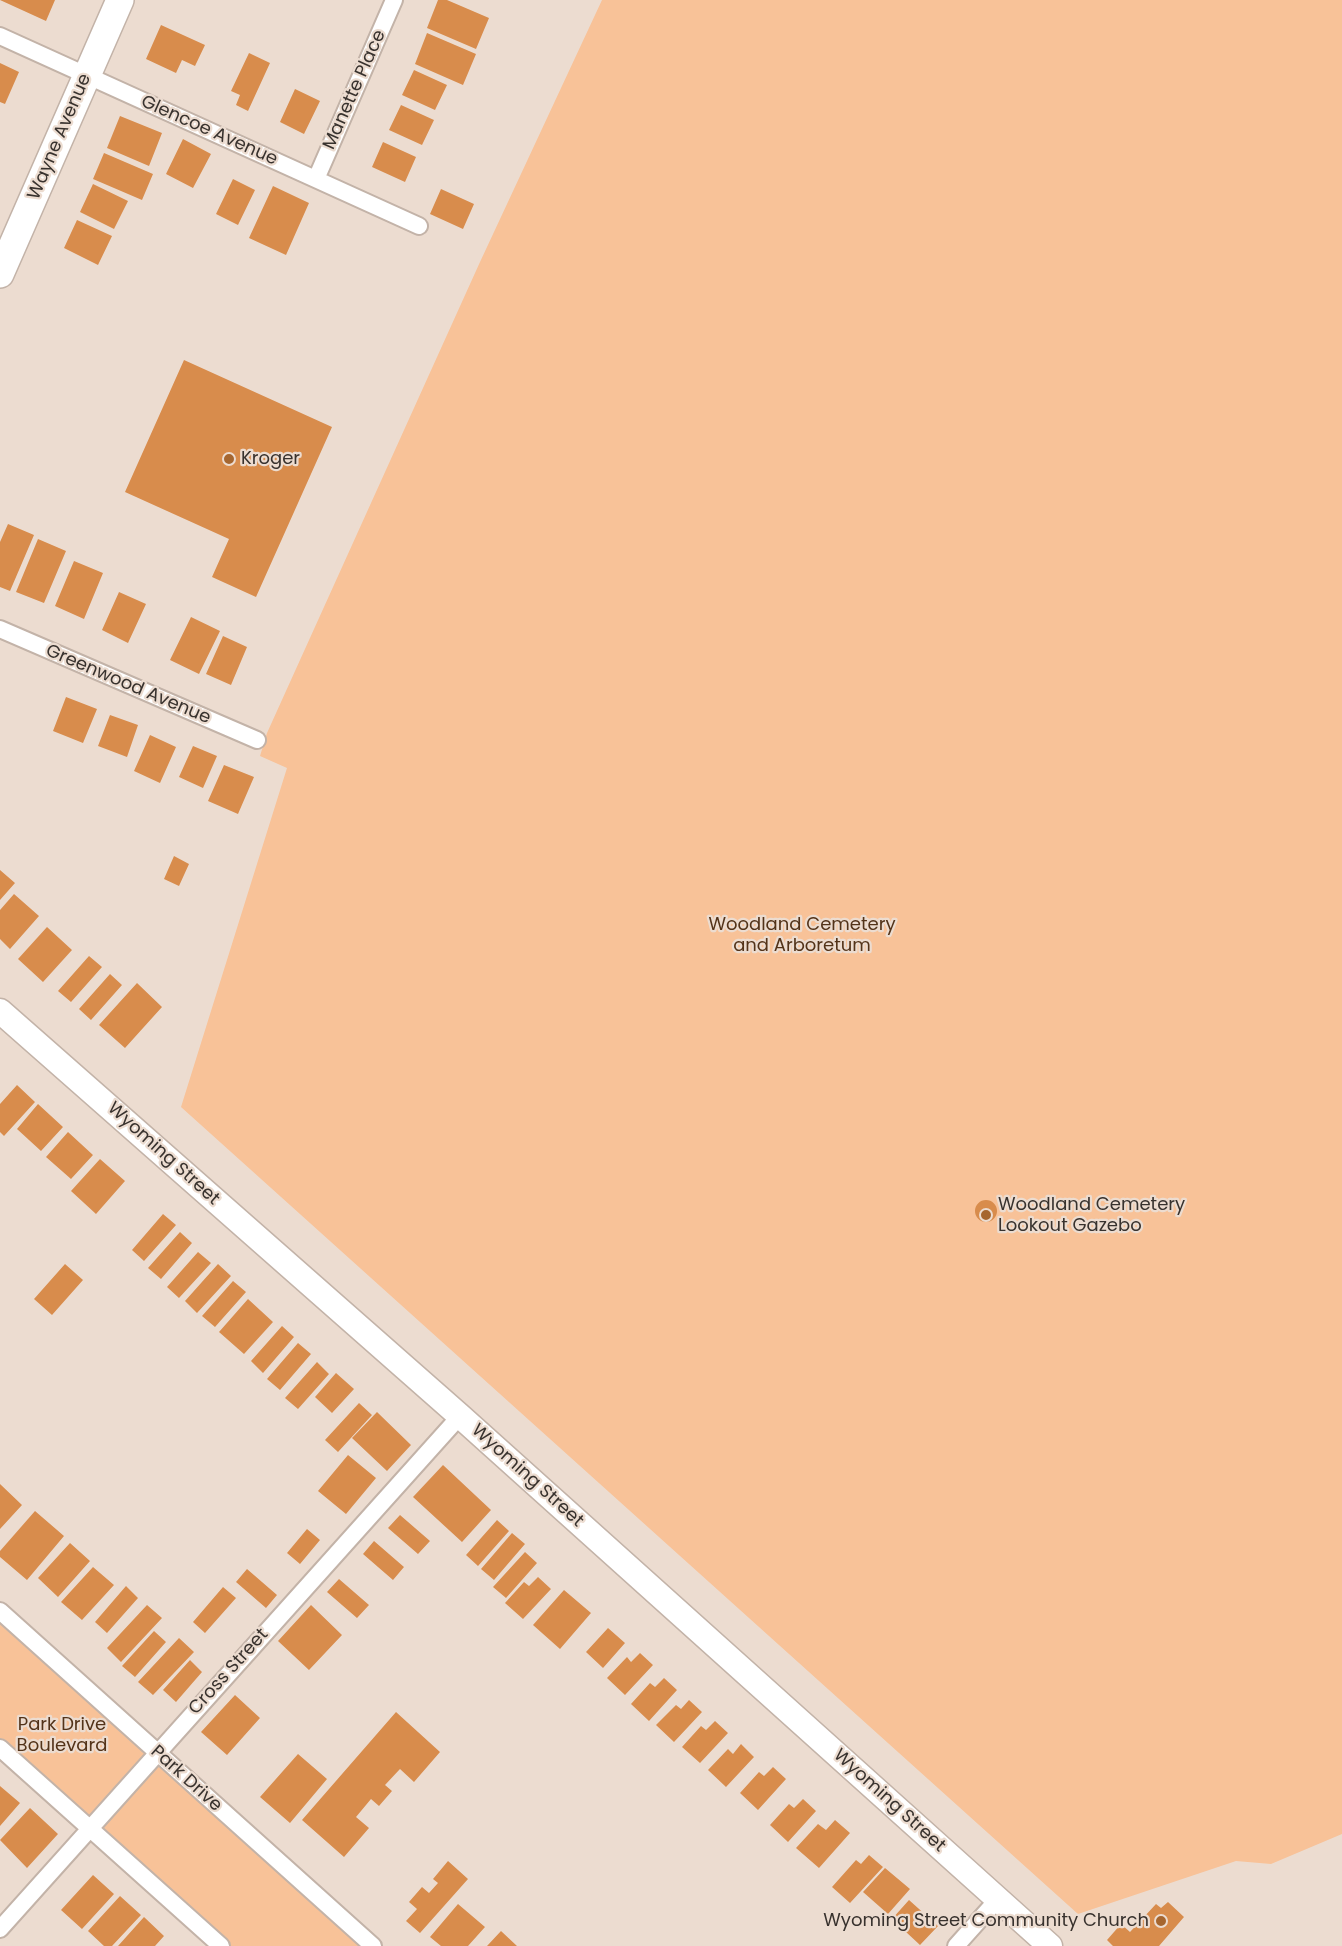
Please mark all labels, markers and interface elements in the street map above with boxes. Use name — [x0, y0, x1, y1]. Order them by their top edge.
street label: Manette Place — [319, 27, 391, 153]
street label: Wayne Avenue — [24, 71, 96, 203]
street label: Glencoe Avenue — [137, 91, 281, 171]
place label: Kroger — [241, 448, 300, 470]
marker: Kroger — [222, 452, 236, 466]
street label: Greenwood Avenue — [42, 640, 214, 730]
park label: Woodland Cemetery and Arboretum — [708, 914, 896, 956]
street label: Wyoming Street — [102, 1098, 224, 1210]
place label: Woodland Cemetery Lookout Gazebo — [998, 1194, 1185, 1236]
marker: Woodland Cemetery Lookout Gazebo — [979, 1208, 993, 1222]
street label: Wyoming Street — [466, 1420, 588, 1532]
street label: Cross Street — [185, 1624, 273, 1720]
park label: Park Drive Boulevard — [17, 1714, 107, 1756]
street label: Park Drive — [146, 1741, 226, 1817]
street label: Wyoming Street — [828, 1745, 950, 1857]
place label: Wyoming Street Community Church — [823, 1910, 1149, 1932]
marker: Wyoming Street Community Church — [1154, 1914, 1168, 1928]

